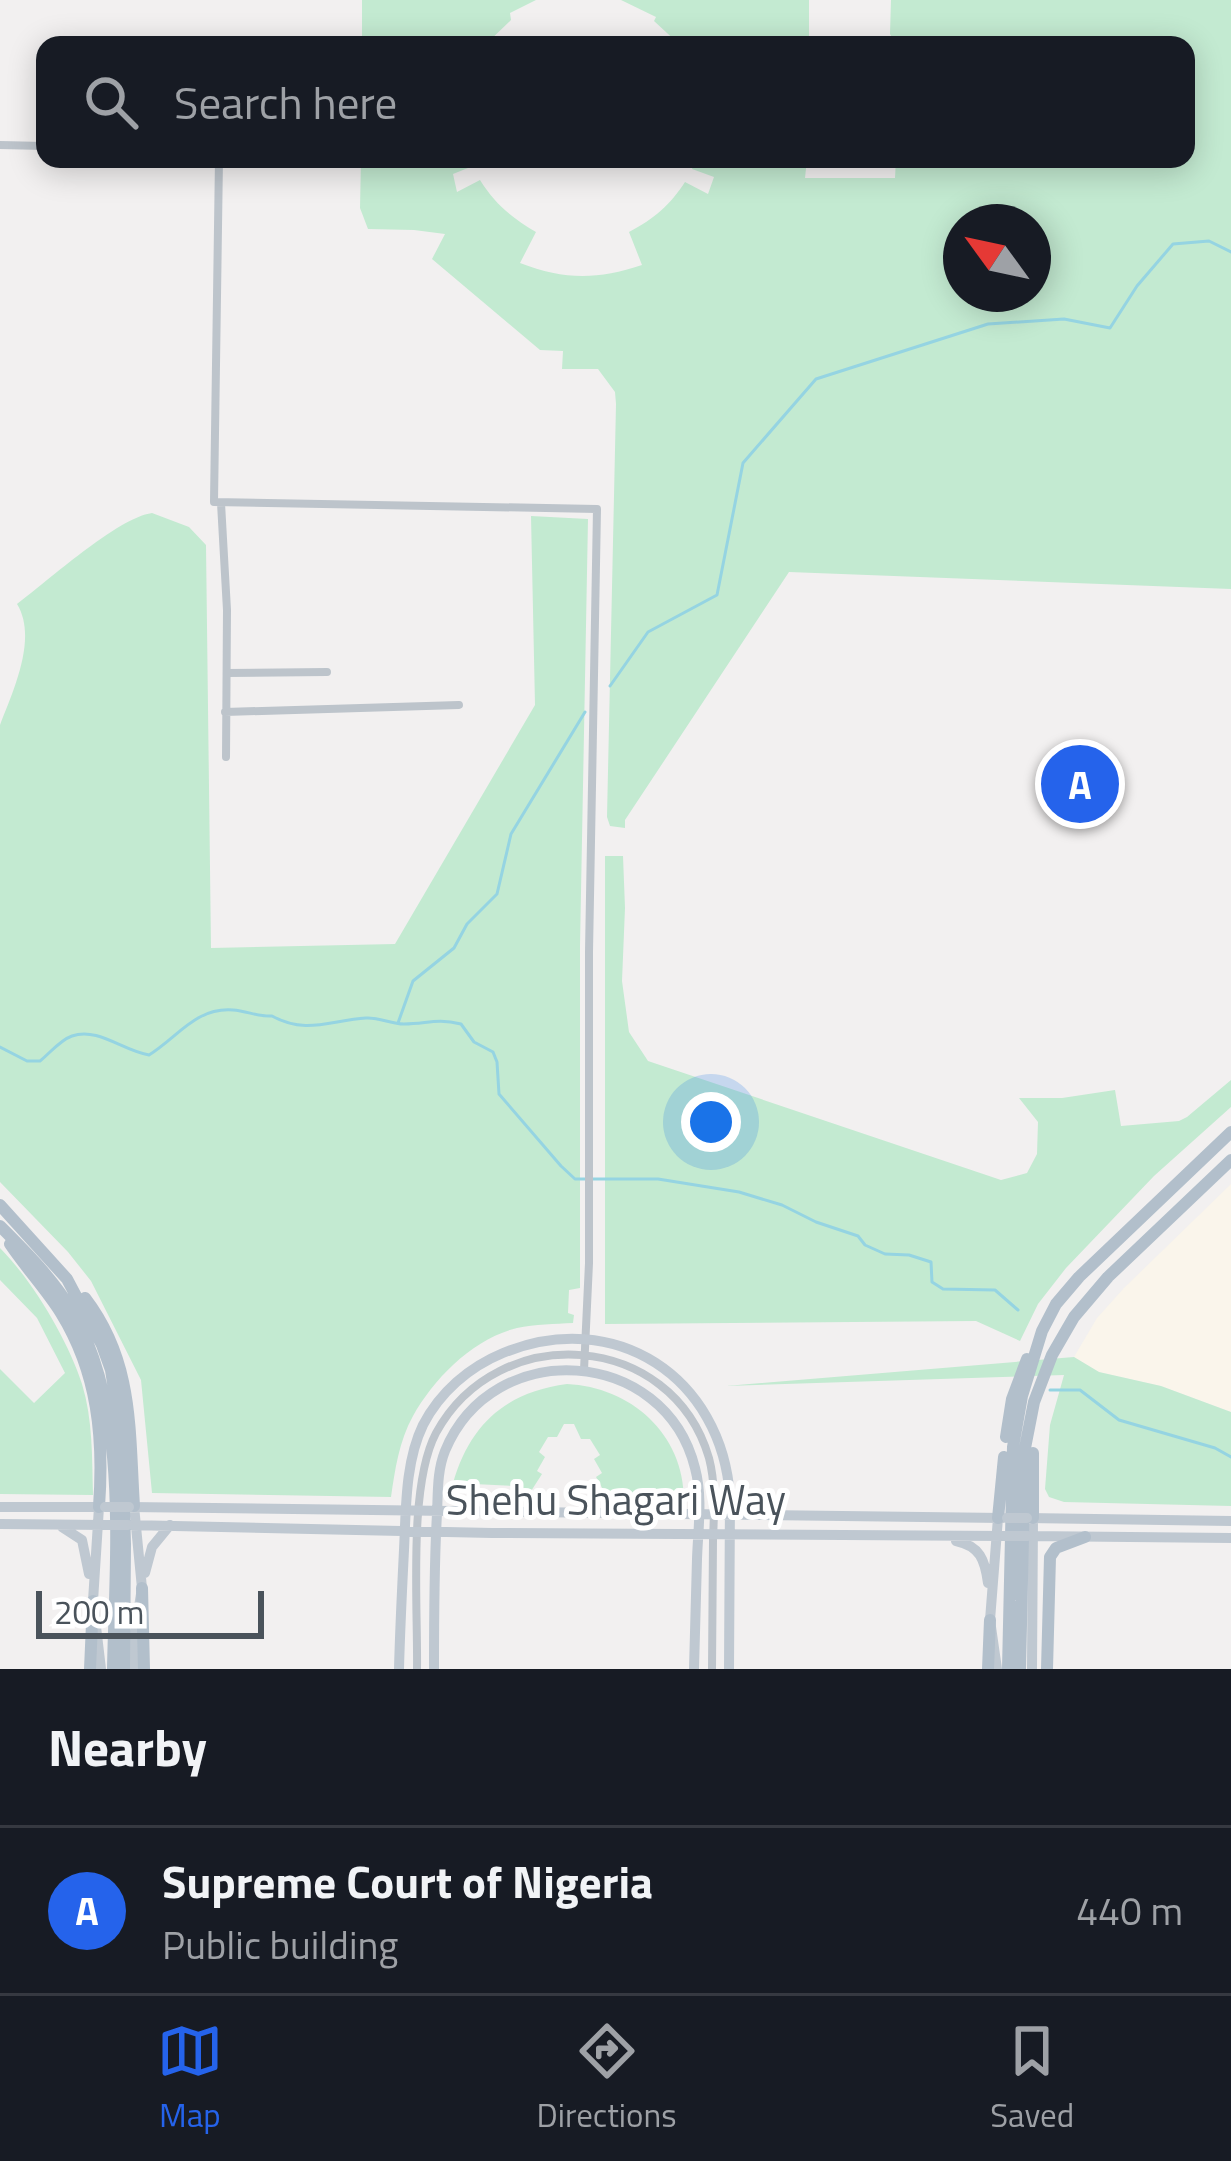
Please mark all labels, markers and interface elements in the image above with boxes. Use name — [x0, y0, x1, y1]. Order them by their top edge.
search box — [36, 36, 1195, 168]
text: Search here — [174, 68, 397, 136]
icon: search — [78, 69, 144, 135]
north arrow — [943, 204, 1051, 312]
pin: A — [1041, 739, 1119, 829]
your location — [681, 1092, 741, 1152]
street label: Shehu Shagari Way — [446, 1467, 786, 1531]
scale bar — [36, 1585, 264, 1638]
text: 200 m — [54, 1587, 144, 1637]
text: Nearby — [48, 1708, 207, 1786]
text: Supreme Court of Nigeria — [162, 1847, 653, 1915]
text: A — [75, 1881, 99, 1940]
text: 440 m — [1076, 1881, 1183, 1940]
text: Public building — [162, 1915, 398, 1974]
tab: Map — [157, 2018, 223, 2140]
tab: Directions — [537, 2018, 676, 2140]
tab: Saved — [990, 2018, 1074, 2140]

